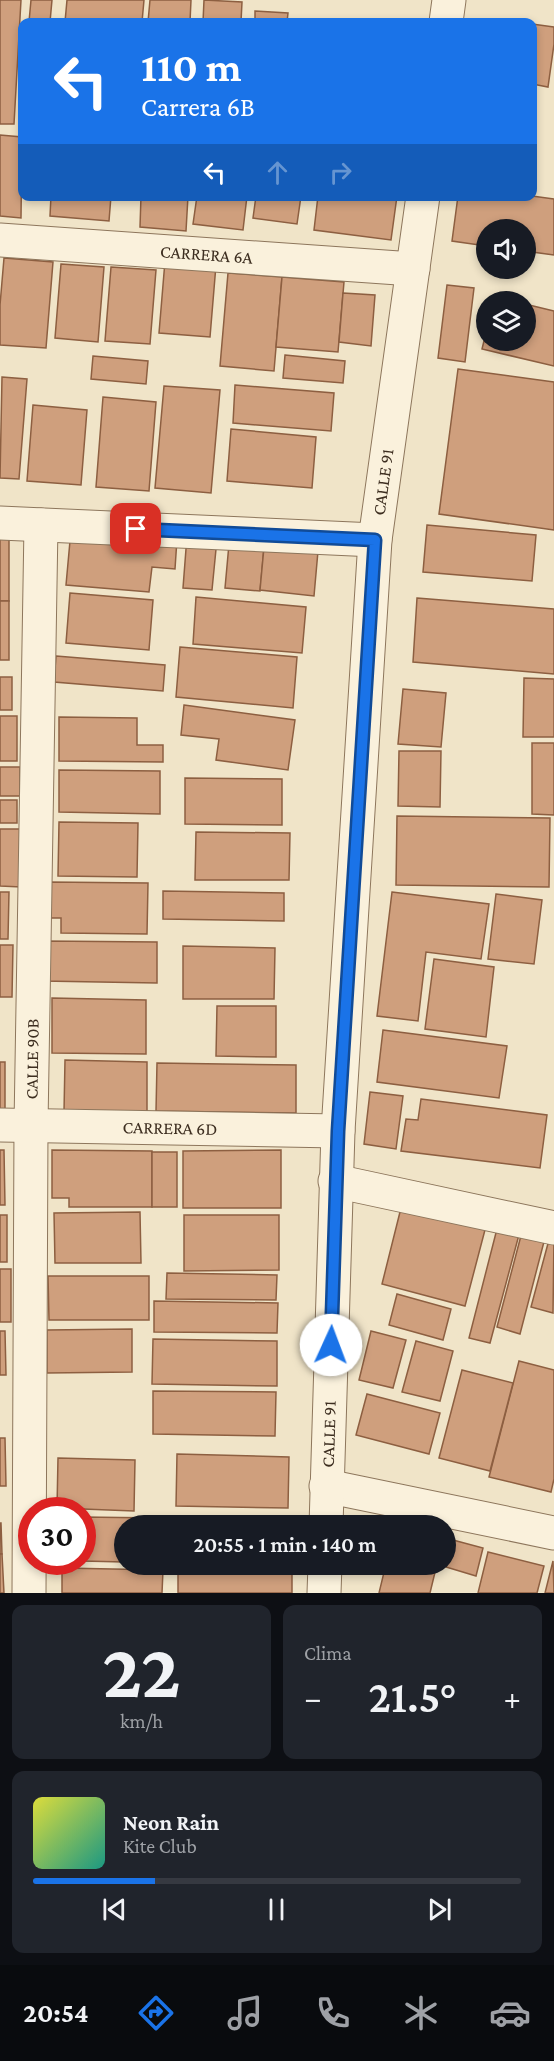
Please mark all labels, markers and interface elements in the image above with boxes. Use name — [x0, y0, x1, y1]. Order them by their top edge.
icon: left — [42, 42, 120, 120]
text: 110 m — [141, 43, 242, 90]
text: Carrera 6B — [141, 92, 255, 122]
icon: left — [198, 156, 231, 189]
icon: ahead — [261, 156, 294, 189]
icon: right — [324, 156, 357, 189]
map controls — [476, 219, 536, 351]
button: sound — [476, 219, 536, 279]
street label: CARRERA 6A — [160, 241, 254, 268]
button: layers — [476, 291, 536, 351]
street label: CALLE 91 — [369, 447, 398, 516]
pin — [110, 503, 161, 554]
icon: arrive — [119, 512, 152, 545]
street label: CALLE 90B — [21, 1018, 43, 1100]
street label: CARRERA 6D — [122, 1117, 217, 1139]
position arrow — [299, 1313, 363, 1377]
street label: CALLE 91 — [318, 1400, 340, 1468]
speed limit sign: 30 — [18, 1497, 96, 1575]
text: 20:55 · 1 min · 140 m — [193, 1532, 377, 1557]
text: 22 — [102, 1627, 181, 1714]
text: Clima — [304, 1642, 352, 1664]
text: 21.5° — [368, 1672, 457, 1722]
text: − — [304, 1679, 321, 1716]
text: + — [504, 1679, 521, 1716]
text: km/h — [120, 1710, 163, 1732]
text: Neon Rain — [123, 1810, 219, 1835]
text: Kite Club — [123, 1835, 197, 1857]
icon: previous — [98, 1893, 131, 1926]
icon: pause — [260, 1893, 293, 1926]
icon: next — [423, 1893, 456, 1926]
icon: directions — [135, 1992, 177, 2034]
icon: music — [224, 1992, 266, 2034]
icon: phone — [312, 1992, 354, 2034]
icon: climate — [400, 1992, 442, 2034]
icon: car — [489, 1992, 531, 2034]
text: 20:54 — [23, 1998, 89, 2028]

